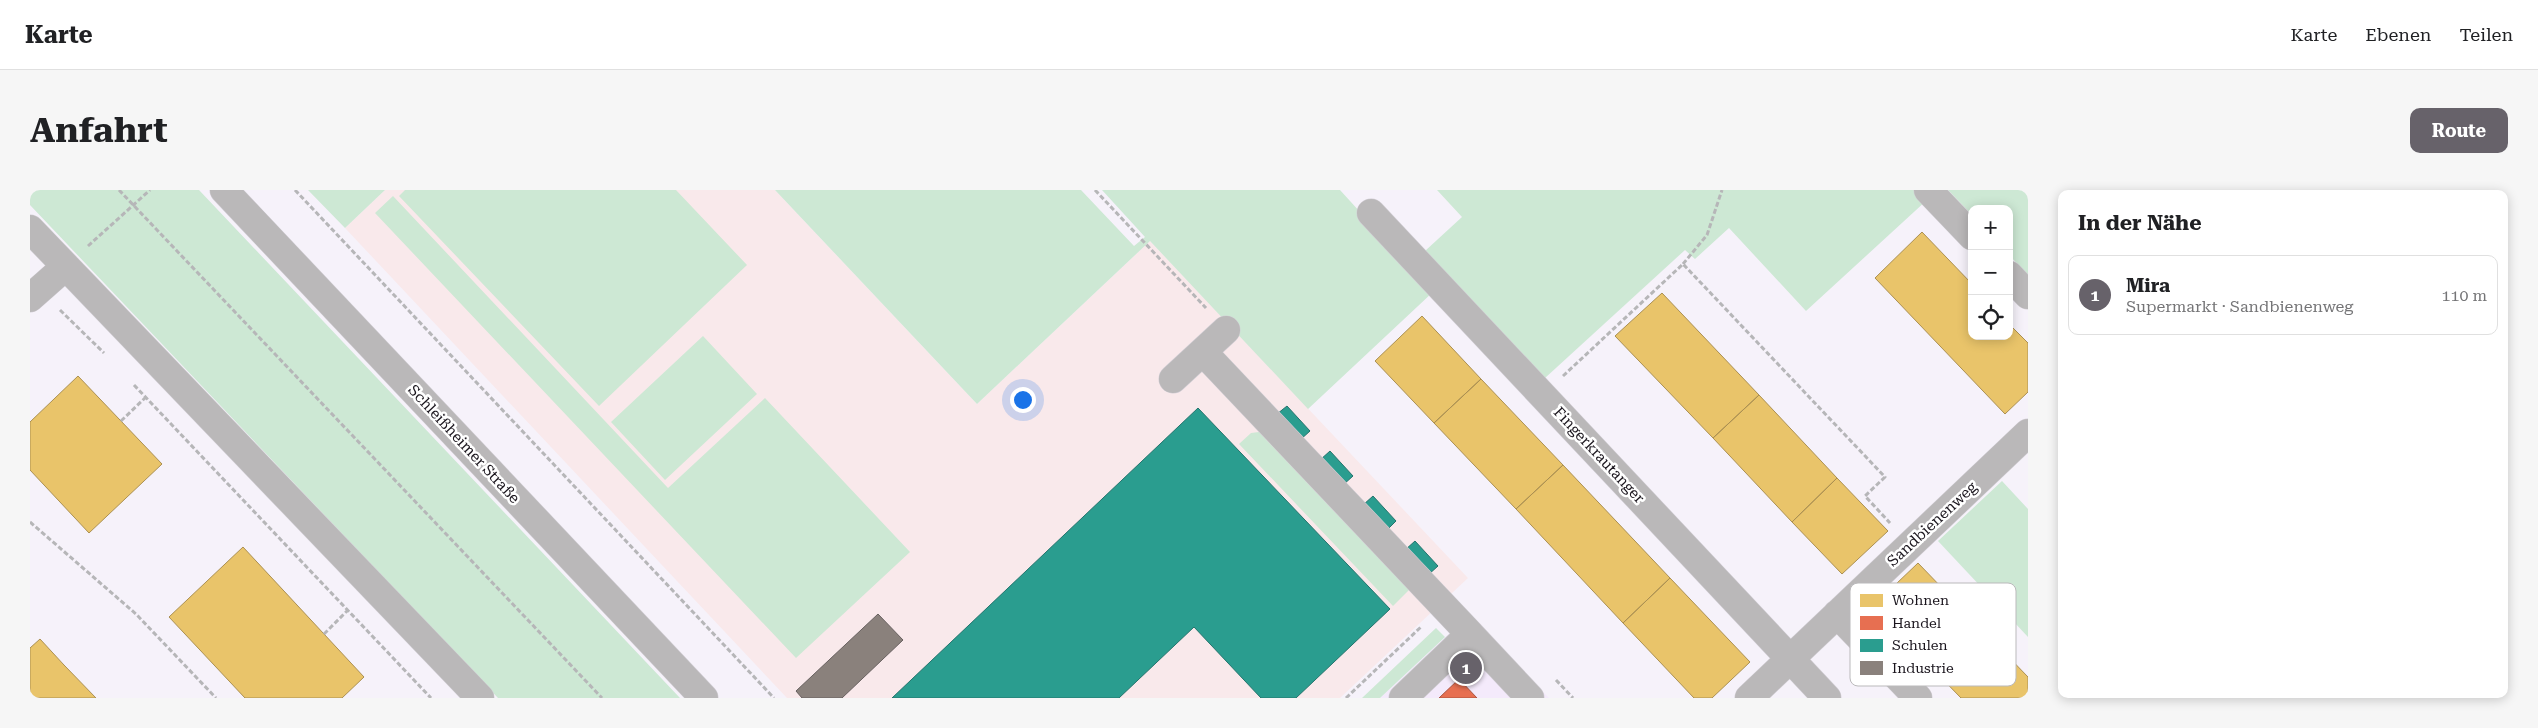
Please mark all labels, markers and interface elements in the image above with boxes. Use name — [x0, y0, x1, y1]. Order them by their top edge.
text: Karte — [25, 21, 93, 49]
text: Karte — [2291, 24, 2337, 45]
text: Ebenen — [2365, 24, 2431, 45]
text: Teilen — [2459, 24, 2513, 45]
button: Route — [2410, 108, 2508, 153]
text: Anfahrt — [30, 110, 168, 151]
map controls — [1968, 205, 2013, 340]
button: + — [1968, 205, 2013, 250]
text: In der Nähe — [2078, 211, 2201, 235]
button: − — [1968, 250, 2013, 295]
text: Mira — [2126, 274, 2170, 297]
text: 1 — [2091, 286, 2099, 305]
text: 110 m — [2441, 286, 2487, 305]
button: locate — [1968, 295, 2013, 340]
text: Supermarkt · Sandbienenweg — [2126, 297, 2353, 316]
street label: Schleißheimer Straße — [404, 381, 524, 507]
your location — [1010, 387, 1036, 413]
street label: Fingerkrautanger — [1550, 403, 1648, 507]
street label: Sandbienenweg — [1884, 478, 1981, 570]
legend — [1850, 583, 2016, 686]
text: Wohnen — [1892, 592, 1949, 608]
text: Handel — [1892, 615, 1942, 631]
text: Schulen — [1892, 637, 1947, 653]
pin: 1 — [1450, 649, 1482, 687]
text: Industrie — [1892, 660, 1954, 676]

